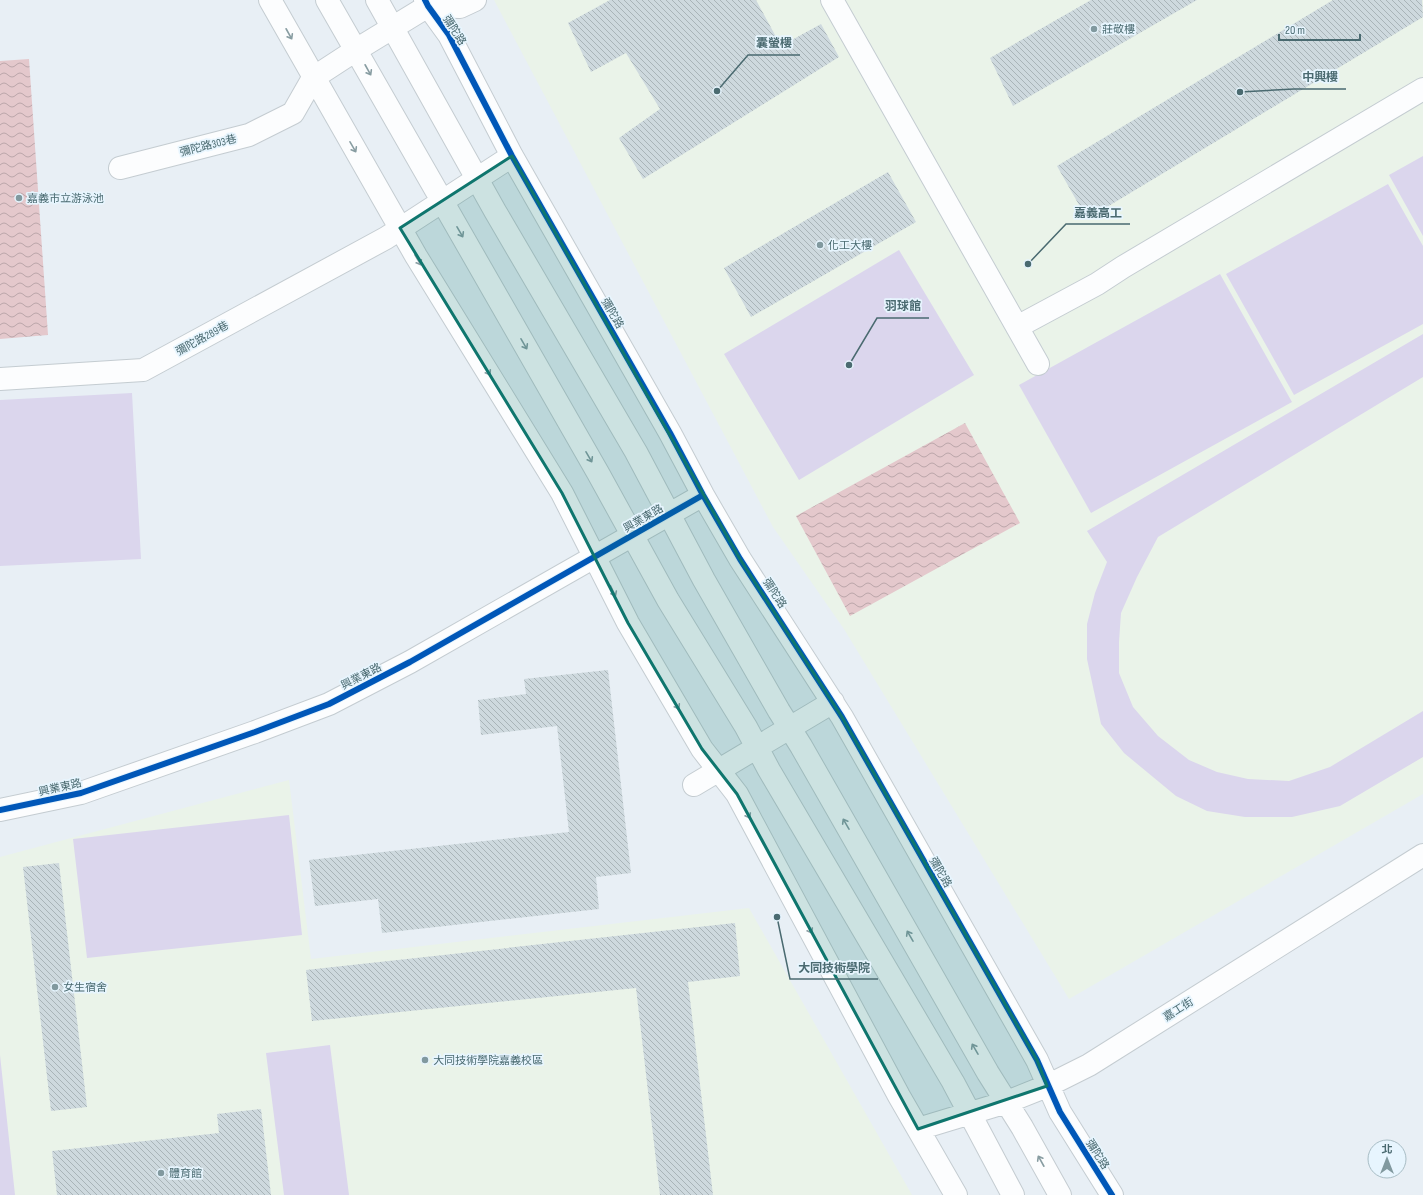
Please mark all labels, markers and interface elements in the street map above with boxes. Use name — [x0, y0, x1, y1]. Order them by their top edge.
street label: 彌陀路 — [440, 13, 469, 48]
scale bar — [1279, 16, 1360, 42]
place label: 莊敬樓 — [1102, 23, 1135, 36]
text: 20 m — [1285, 23, 1305, 38]
marker: 莊敬樓 — [1089, 24, 1099, 34]
one-way arrow — [286, 28, 294, 40]
callout: 囊螢樓 — [748, 31, 800, 55]
text: 囊螢樓 — [756, 36, 792, 51]
one-way arrow — [364, 64, 372, 76]
callout: 中興樓 — [1294, 65, 1346, 89]
text: 中興樓 — [1302, 70, 1338, 85]
street label: 彌陀路303巷 — [178, 132, 238, 159]
one-way arrow — [350, 141, 358, 153]
place label: 嘉義市立游泳池 — [27, 192, 104, 205]
marker: 嘉義市立游泳池 — [14, 193, 24, 203]
callout: 嘉義高工 — [1066, 200, 1130, 224]
text: 嘉義高工 — [1074, 206, 1122, 221]
one-way arrow — [456, 226, 464, 238]
place label: 化工大樓 — [828, 239, 872, 252]
marker: 化工大樓 — [815, 240, 825, 250]
one-way arrow — [415, 254, 423, 266]
callout: 羽球館 — [877, 294, 929, 318]
street label: 彌陀路 — [599, 296, 626, 331]
text: 羽球館 — [885, 299, 921, 314]
street label: 彌陀路289巷 — [174, 319, 231, 358]
one-way arrow — [521, 338, 529, 350]
one-way arrow — [483, 364, 491, 376]
one-way arrow — [586, 451, 594, 463]
street label: 興業東路 — [621, 502, 666, 535]
street label: 彌陀路 — [760, 576, 789, 611]
one-way arrow — [610, 585, 617, 597]
street label: 興業東路 — [339, 661, 384, 692]
one-way arrow — [673, 698, 681, 710]
street label: 興業東路 — [37, 776, 83, 799]
one-way arrow — [744, 807, 752, 819]
one-way arrow — [841, 818, 849, 830]
street label: 彌陀路 — [927, 855, 954, 890]
one-way arrow — [805, 921, 813, 933]
one-way arrow — [906, 931, 913, 943]
callout: 大同技術學院 — [790, 955, 878, 979]
text: 大同技術學院 — [798, 961, 870, 976]
place label: 女生宿舍 — [63, 981, 107, 994]
marker: 女生宿舍 — [50, 982, 60, 992]
street label: 嘉工街 — [1161, 995, 1196, 1024]
one-way arrow — [970, 1043, 978, 1055]
place label: 大同技術學院嘉義校區 — [433, 1054, 543, 1067]
marker: 大同技術學院嘉義校區 — [420, 1055, 430, 1065]
street label: 彌陀路 — [1083, 1137, 1112, 1172]
north arrow — [1367, 1139, 1407, 1179]
text: 北 — [1382, 1143, 1393, 1156]
one-way arrow — [1037, 1155, 1045, 1167]
place label: 體育館 — [169, 1167, 202, 1180]
marker: 體育館 — [156, 1168, 166, 1178]

